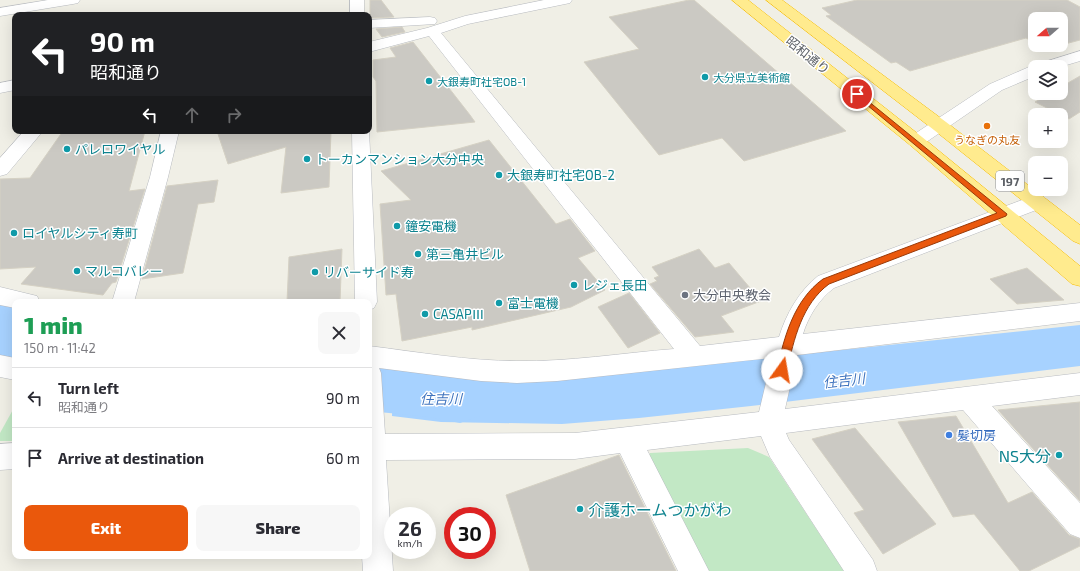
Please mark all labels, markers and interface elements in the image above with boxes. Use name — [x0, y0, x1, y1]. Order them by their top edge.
north arrow — [1028, 12, 1068, 52]
map controls — [1028, 12, 1068, 196]
text: 90 m — [90, 24, 155, 58]
icon: left — [24, 28, 76, 80]
street label: 昭和通り — [783, 32, 833, 78]
button: layers — [1028, 60, 1068, 100]
text: 昭和通り — [90, 61, 162, 83]
place label: 大分県立美術館 — [713, 71, 790, 84]
marker: 大分県立美術館 — [700, 72, 710, 82]
place label: 大銀寿町社宅OB-1 — [437, 75, 526, 88]
marker: 大銀寿町社宅OB-1 — [424, 76, 434, 86]
pin — [840, 77, 874, 111]
icon: arrive — [846, 83, 868, 105]
icon: left — [139, 104, 161, 126]
icon: ahead — [181, 104, 203, 126]
icon: right — [223, 104, 245, 126]
button: + — [1028, 108, 1068, 148]
marker: うなぎの丸友 — [982, 121, 992, 131]
place label: うなぎの丸友 — [954, 133, 1020, 146]
place label: パレロワイヤル — [75, 141, 166, 157]
marker: パレロワイヤル — [62, 144, 72, 154]
place label: トーカンマンション大分中央 — [315, 151, 484, 167]
marker: トーカンマンション大分中央 — [302, 154, 312, 164]
button: − — [1028, 156, 1068, 196]
place label: 大銀寿町社宅OB-2 — [507, 167, 615, 183]
marker: 大銀寿町社宅OB-2 — [494, 170, 504, 180]
road number: 197 — [996, 171, 1024, 191]
place label: 鐘安電機 — [405, 218, 457, 234]
marker: 鐘安電機 — [392, 221, 402, 231]
place label: ロイヤルシティ寿町 — [22, 225, 138, 241]
marker: ロイヤルシティ寿町 — [9, 228, 19, 238]
place label: 第三亀井ビル — [426, 246, 504, 262]
marker: 第三亀井ビル — [413, 249, 423, 259]
place label: マルコバレー — [85, 263, 163, 279]
place label: リバーサイド寿 — [323, 264, 414, 280]
marker: マルコバレー — [72, 266, 82, 276]
marker: リバーサイド寿 — [310, 267, 320, 277]
place label: レジェ長田 — [582, 277, 647, 293]
marker: レジェ長田 — [569, 280, 579, 290]
place label: 大分中央教会 — [693, 287, 771, 303]
marker: 大分中央教会 — [680, 290, 690, 300]
place label: 富士電機 — [507, 295, 559, 311]
marker: 富士電機 — [494, 298, 504, 308]
place label: CASAPⅢ — [433, 306, 485, 322]
marker: CASAPⅢ — [420, 309, 430, 319]
text: 1 min — [24, 310, 83, 339]
button: close — [318, 312, 360, 354]
text: 150 m · 11:42 — [24, 340, 96, 356]
position arrow — [761, 349, 803, 391]
water label: 住吉川 — [822, 369, 868, 391]
text: Turn left — [58, 379, 119, 397]
icon: left — [24, 387, 46, 409]
text: 90 m — [326, 389, 360, 407]
water label: 住吉川 — [420, 390, 464, 407]
text: 昭和通り — [58, 399, 110, 415]
place label: 髪切房 — [957, 427, 996, 443]
marker: 髪切房 — [944, 430, 954, 440]
place label: NS大分 — [999, 446, 1051, 465]
icon: arrive — [24, 447, 46, 469]
text: Arrive at destination — [58, 449, 204, 467]
text: 60 m — [326, 449, 360, 467]
marker: NS大分 — [1054, 450, 1064, 460]
place label: 介護ホームつかがわ — [588, 500, 732, 519]
marker: 介護ホームつかがわ — [575, 504, 585, 514]
button: Exit — [24, 505, 188, 551]
button: Share — [196, 505, 360, 551]
speed limit sign: 30 — [444, 507, 496, 559]
text: 26 — [398, 516, 422, 540]
text: km/h — [398, 537, 422, 549]

